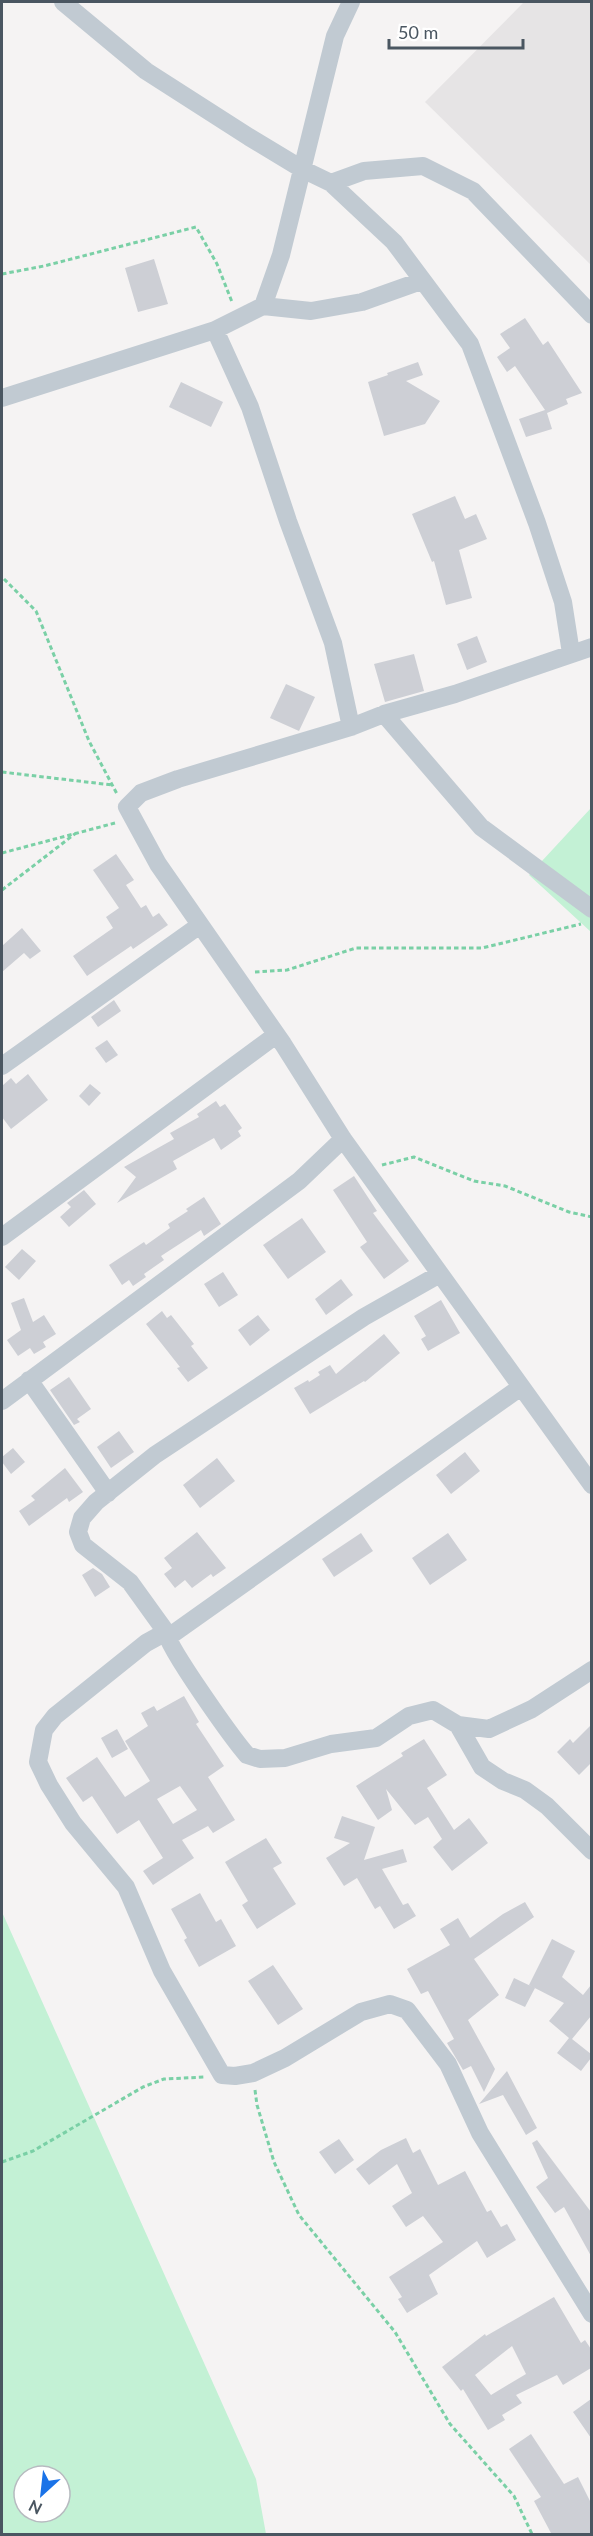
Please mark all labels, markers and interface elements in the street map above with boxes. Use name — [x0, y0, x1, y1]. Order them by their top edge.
scale bar — [389, 12, 522, 50]
text: 50 m — [398, 21, 438, 43]
north arrow — [12, 2464, 72, 2524]
text: N — [25, 2497, 45, 2519]

